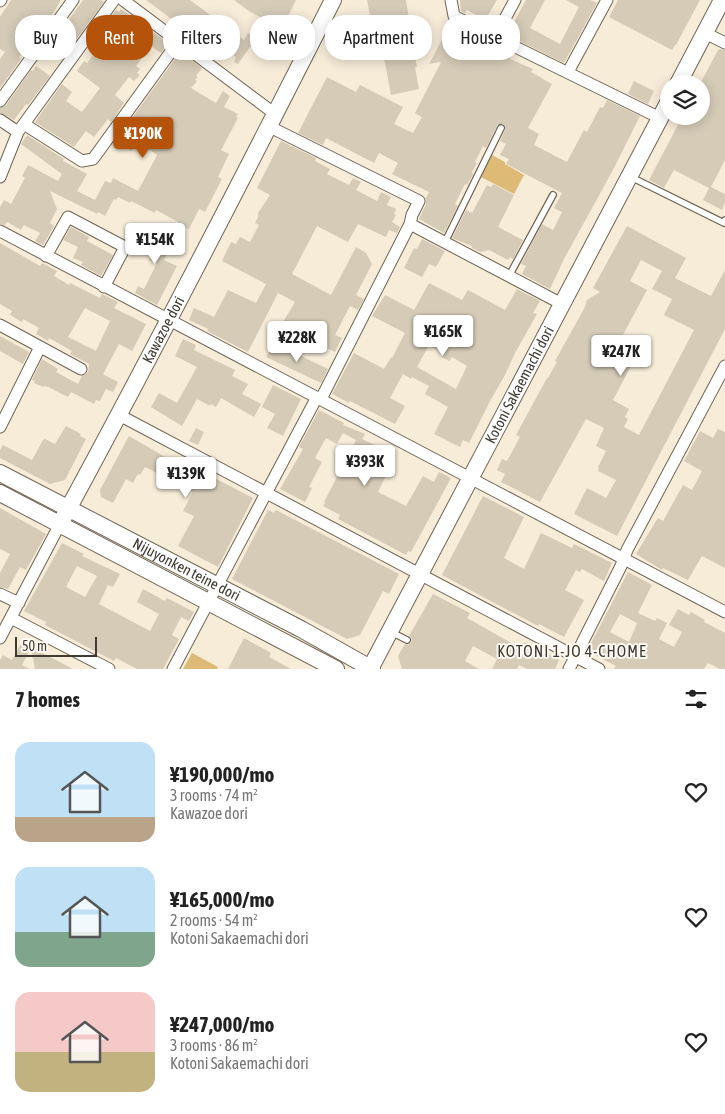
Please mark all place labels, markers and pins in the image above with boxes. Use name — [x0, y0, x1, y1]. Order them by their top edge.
pin: ¥190K — [108, 116, 178, 159]
pin: ¥154K — [120, 222, 190, 265]
pin: ¥165K — [408, 314, 478, 357]
pin: ¥228K — [262, 320, 332, 363]
pin: ¥247K — [586, 334, 656, 377]
pin: ¥393K — [330, 444, 400, 487]
pin: ¥139K — [151, 456, 221, 499]

